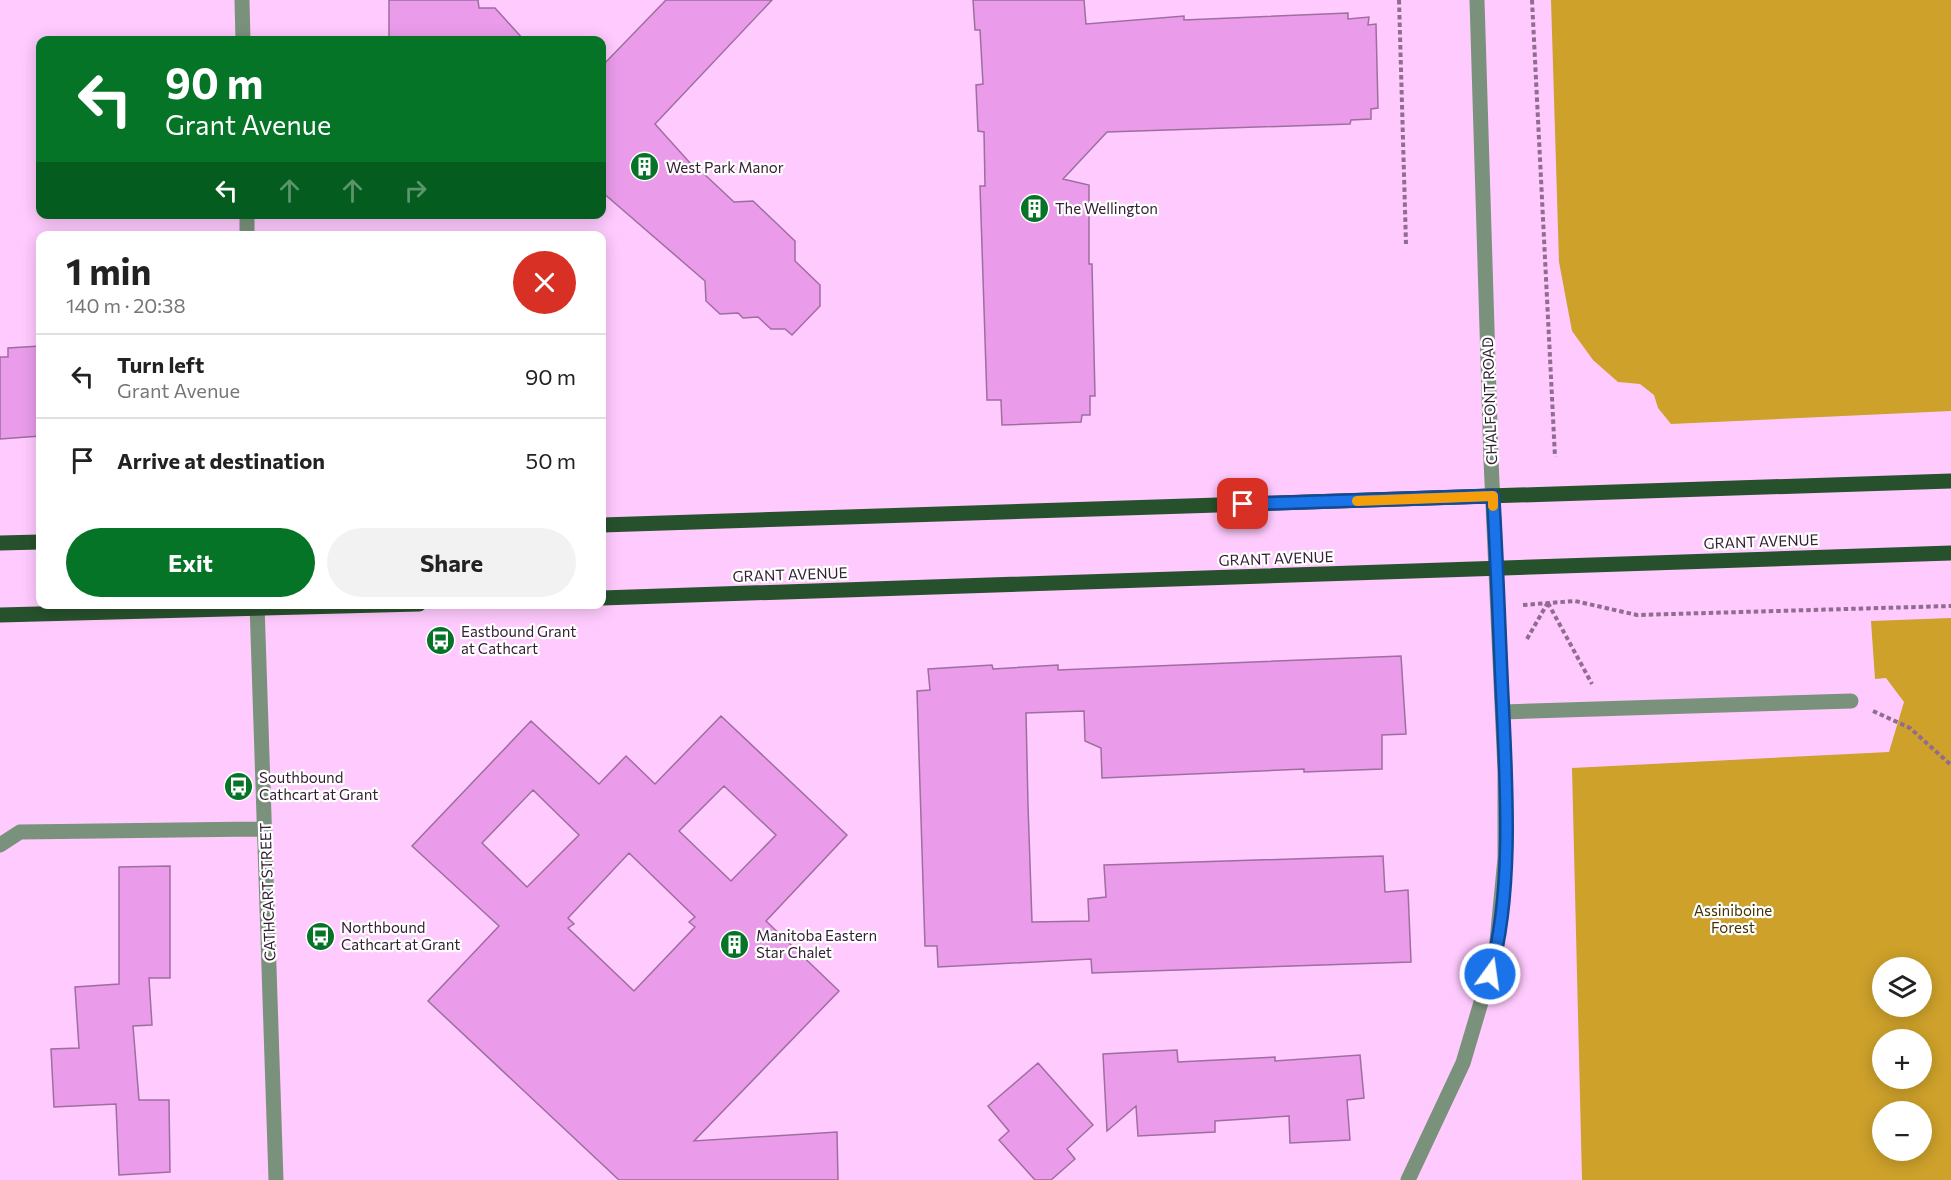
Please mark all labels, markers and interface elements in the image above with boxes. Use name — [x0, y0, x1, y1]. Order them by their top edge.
text: 90 m — [165, 56, 264, 108]
icon: left — [66, 60, 144, 138]
text: Grant Avenue — [165, 108, 331, 141]
building icon: West Park Manor — [629, 151, 661, 183]
place label: West Park Manor — [666, 158, 784, 176]
icon: left — [210, 174, 243, 207]
icon: ahead — [273, 174, 306, 207]
icon: ahead — [336, 174, 369, 207]
icon: right — [399, 174, 432, 207]
building icon: The Wellington — [1018, 192, 1050, 224]
place label: The Wellington — [1055, 199, 1158, 217]
text: 1 min — [66, 248, 151, 292]
button: close — [513, 251, 576, 314]
text: 140 m · 20:38 — [66, 293, 186, 317]
street label: CHALFONT ROAD — [1478, 337, 1500, 465]
text: Turn left — [117, 351, 204, 378]
icon: left — [66, 360, 99, 393]
text: 90 m — [525, 363, 576, 390]
text: Grant Avenue — [117, 378, 240, 402]
icon: arrive — [66, 444, 99, 477]
text: Arrive at destination — [117, 447, 325, 474]
text: 50 m — [526, 447, 576, 474]
pin — [1217, 478, 1268, 529]
icon: arrive — [1226, 487, 1259, 520]
button: Exit — [66, 528, 315, 597]
button: Share — [327, 528, 576, 597]
street label: GRANT AVENUE — [1703, 530, 1819, 552]
street label: GRANT AVENUE — [1218, 547, 1334, 569]
street label: GRANT AVENUE — [732, 563, 848, 585]
place label: Eastbound Grant at Cathcart — [461, 622, 576, 657]
bus stop icon: Eastbound Grant at Cathcart — [424, 624, 456, 656]
place label: Southbound Cathcart at Grant — [259, 768, 378, 803]
bus stop icon: Southbound Cathcart at Grant — [222, 770, 254, 802]
street label: CATHCART STREET — [256, 822, 278, 962]
park label: Assiniboine Forest — [1694, 901, 1772, 936]
place label: Northbound Cathcart at Grant — [341, 918, 460, 953]
bus stop icon: Northbound Cathcart at Grant — [304, 920, 336, 952]
place label: Manitoba Eastern Star Chalet — [756, 926, 877, 961]
building icon: Manitoba Eastern Star Chalet — [719, 928, 751, 960]
position arrow — [1458, 942, 1522, 1006]
map controls — [1872, 957, 1932, 1161]
button: layers — [1872, 957, 1932, 1017]
button: + — [1872, 1029, 1932, 1089]
button: − — [1872, 1101, 1932, 1161]

